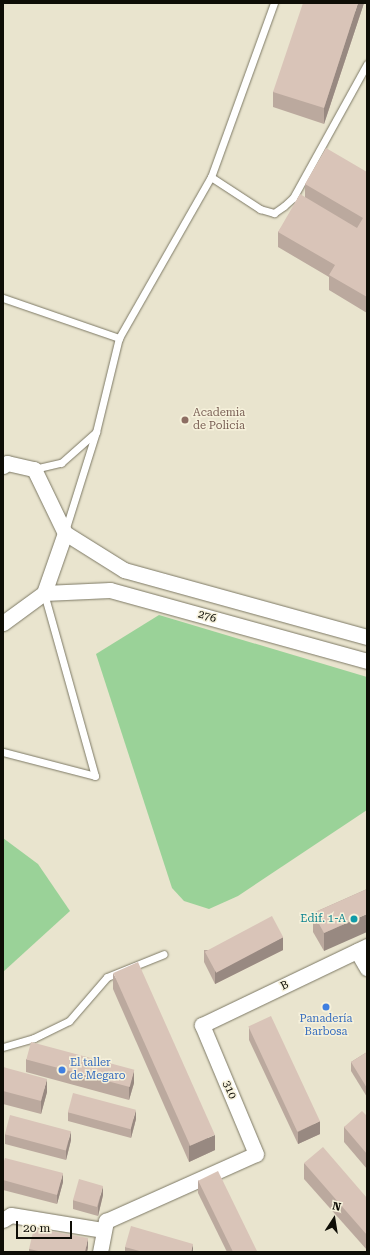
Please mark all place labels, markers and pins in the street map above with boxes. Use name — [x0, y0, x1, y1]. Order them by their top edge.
place label: Academia de Policía — [193, 407, 245, 433]
marker: Academia de Policía — [180, 415, 190, 425]
place label: Edif. 1-A — [300, 912, 346, 926]
marker: Edif. 1-A — [349, 914, 359, 924]
marker: Panadería Barbosa — [321, 1002, 331, 1012]
place label: Panadería Barbosa — [300, 1013, 352, 1039]
place label: El taller de Megaro — [70, 1057, 125, 1083]
marker: El taller de Megaro — [57, 1065, 67, 1075]

